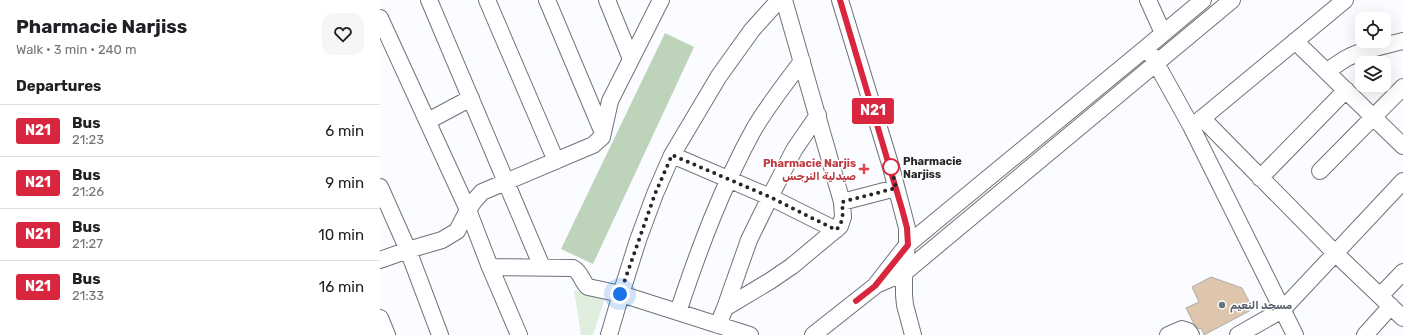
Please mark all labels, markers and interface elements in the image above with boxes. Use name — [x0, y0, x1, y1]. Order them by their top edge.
map controls — [1355, 12, 1391, 92]
button: locate — [1355, 12, 1391, 48]
button: heart — [322, 13, 364, 55]
text: Pharmacie Narjiss — [16, 15, 187, 38]
text: Walk · 3 min · 240 m — [16, 42, 137, 57]
button: layers — [1355, 56, 1391, 92]
text: Departures — [16, 77, 101, 95]
line badge: N21 — [850, 98, 896, 124]
text: N21 — [860, 102, 886, 119]
text: Bus — [72, 114, 100, 132]
text: N21 — [25, 122, 51, 139]
text: 6 min — [325, 122, 364, 140]
text: 21:23 — [72, 132, 104, 147]
place label: Pharmacie Narjiss — [903, 155, 962, 181]
place label: Pharmacie Narjis صيدلية النرجس — [763, 157, 856, 183]
marker: Pharmacie Narjiss — [882, 158, 900, 176]
marker: Pharmacie Narjis صيدلية النرجس — [859, 164, 869, 174]
text: Bus — [72, 166, 100, 184]
text: N21 — [25, 174, 51, 191]
text: 9 min — [325, 174, 364, 192]
text: 21:26 — [72, 184, 104, 199]
text: Bus — [72, 218, 100, 236]
text: N21 — [25, 226, 51, 243]
text: 10 min — [318, 226, 364, 244]
text: 21:27 — [72, 236, 103, 251]
text: Bus — [72, 270, 100, 288]
text: N21 — [25, 278, 51, 295]
text: 16 min — [319, 278, 364, 296]
your location — [610, 284, 630, 304]
text: 21:33 — [72, 288, 104, 303]
place label: مسجد النعيم — [1230, 299, 1292, 313]
marker: مسجد النعيم — [1217, 300, 1227, 310]

